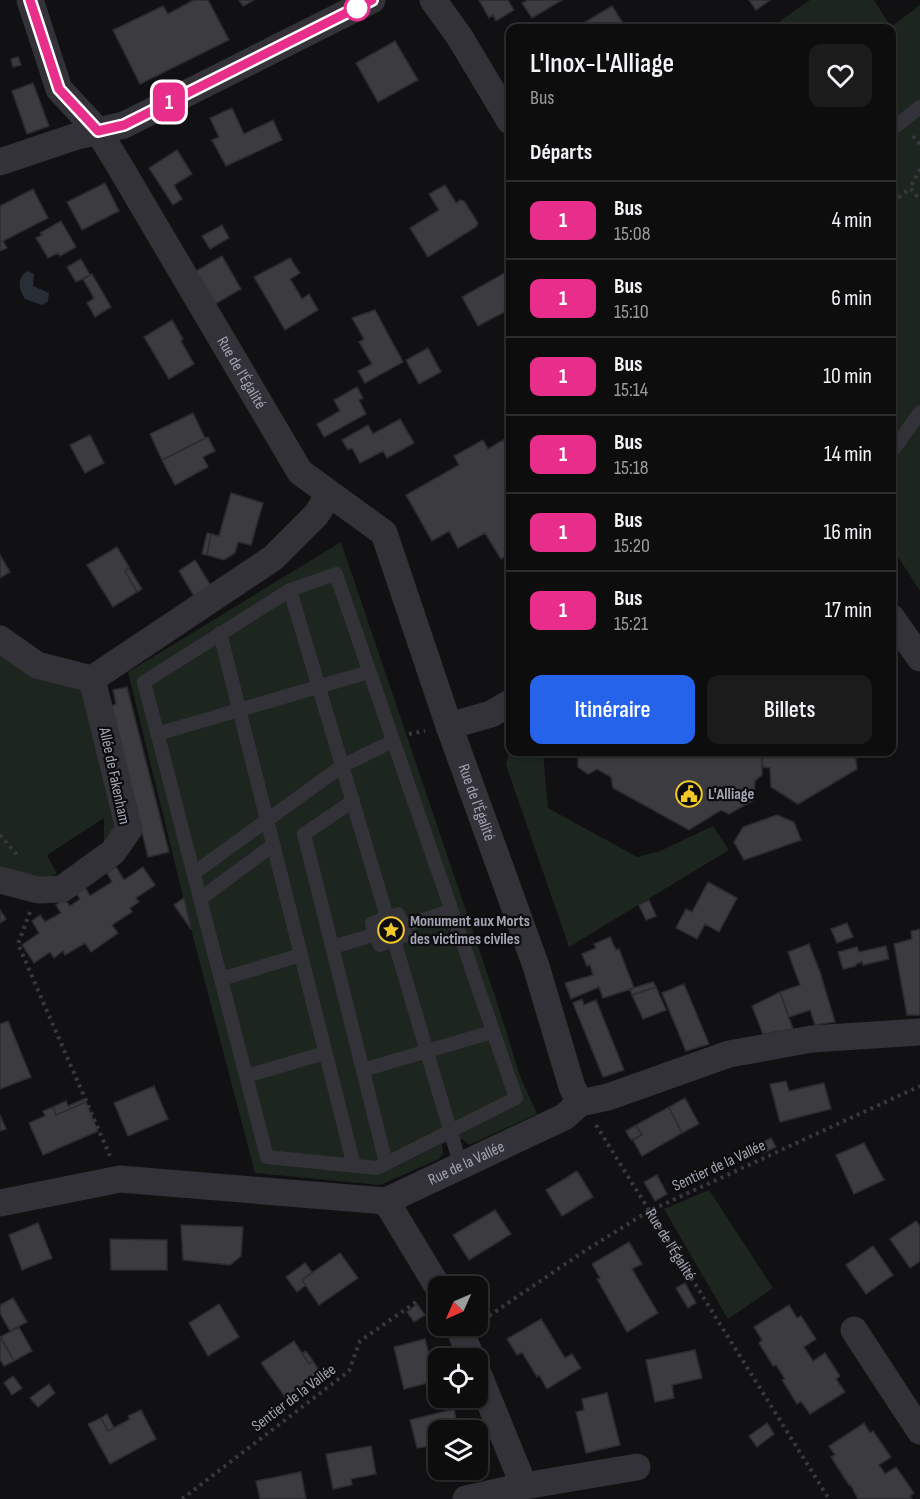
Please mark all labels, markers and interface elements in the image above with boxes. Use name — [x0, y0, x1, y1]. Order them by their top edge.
unlabelled marker — [344, 0, 370, 21]
button: heart — [809, 44, 872, 107]
text: L'Inox-L'Alliage — [530, 47, 674, 80]
line badge: 1 — [150, 82, 189, 122]
text: Bus — [530, 86, 554, 110]
text: 1 — [165, 90, 173, 115]
text: Départs — [530, 139, 592, 166]
text: Bus — [614, 195, 643, 222]
text: 4 min — [832, 207, 872, 234]
text: 1 — [559, 208, 567, 233]
text: 15:08 — [614, 222, 650, 246]
text: Bus — [614, 273, 643, 300]
text: 6 min — [831, 285, 872, 312]
text: 1 — [559, 286, 567, 311]
text: 15:10 — [614, 300, 649, 324]
street label: Rue de l'Égalité — [213, 333, 270, 412]
text: Bus — [614, 351, 643, 378]
text: 10 min — [823, 363, 872, 390]
text: 1 — [559, 364, 567, 389]
text: 15:14 — [614, 378, 648, 402]
text: Bus — [614, 429, 643, 456]
text: 14 min — [824, 441, 872, 468]
text: 1 — [559, 442, 567, 467]
text: 15:18 — [614, 456, 649, 480]
text: Bus — [614, 507, 643, 534]
text: 16 min — [824, 519, 872, 546]
text: 1 — [559, 520, 567, 545]
text: 15:20 — [614, 534, 650, 558]
text: Bus — [614, 585, 643, 612]
text: 17 min — [824, 597, 872, 624]
text: 1 — [559, 598, 567, 623]
text: 15:21 — [614, 612, 648, 636]
button: Itinéraire — [530, 675, 695, 744]
button: Billets — [707, 675, 872, 744]
street label: Allée de Fakenham — [94, 725, 134, 826]
street label: Rue de l'Égalité — [454, 761, 499, 844]
public building icon: L'Alliage — [674, 779, 704, 809]
place label: L'Alliage — [708, 785, 754, 804]
place label: Monument aux Morts des victimes civiles — [410, 912, 530, 949]
place icon: Monument aux Morts des victimes civiles — [376, 915, 406, 945]
street label: Sentier de la Vallée — [669, 1136, 769, 1196]
street label: Rue de la Vallée — [425, 1137, 507, 1189]
street label: Rue de l'Égalité — [641, 1205, 700, 1284]
north arrow — [428, 1276, 488, 1336]
map controls — [428, 1276, 488, 1480]
button: locate — [428, 1348, 488, 1408]
street label: Sentier de la Vallée — [248, 1360, 340, 1436]
button: layers — [428, 1420, 488, 1480]

